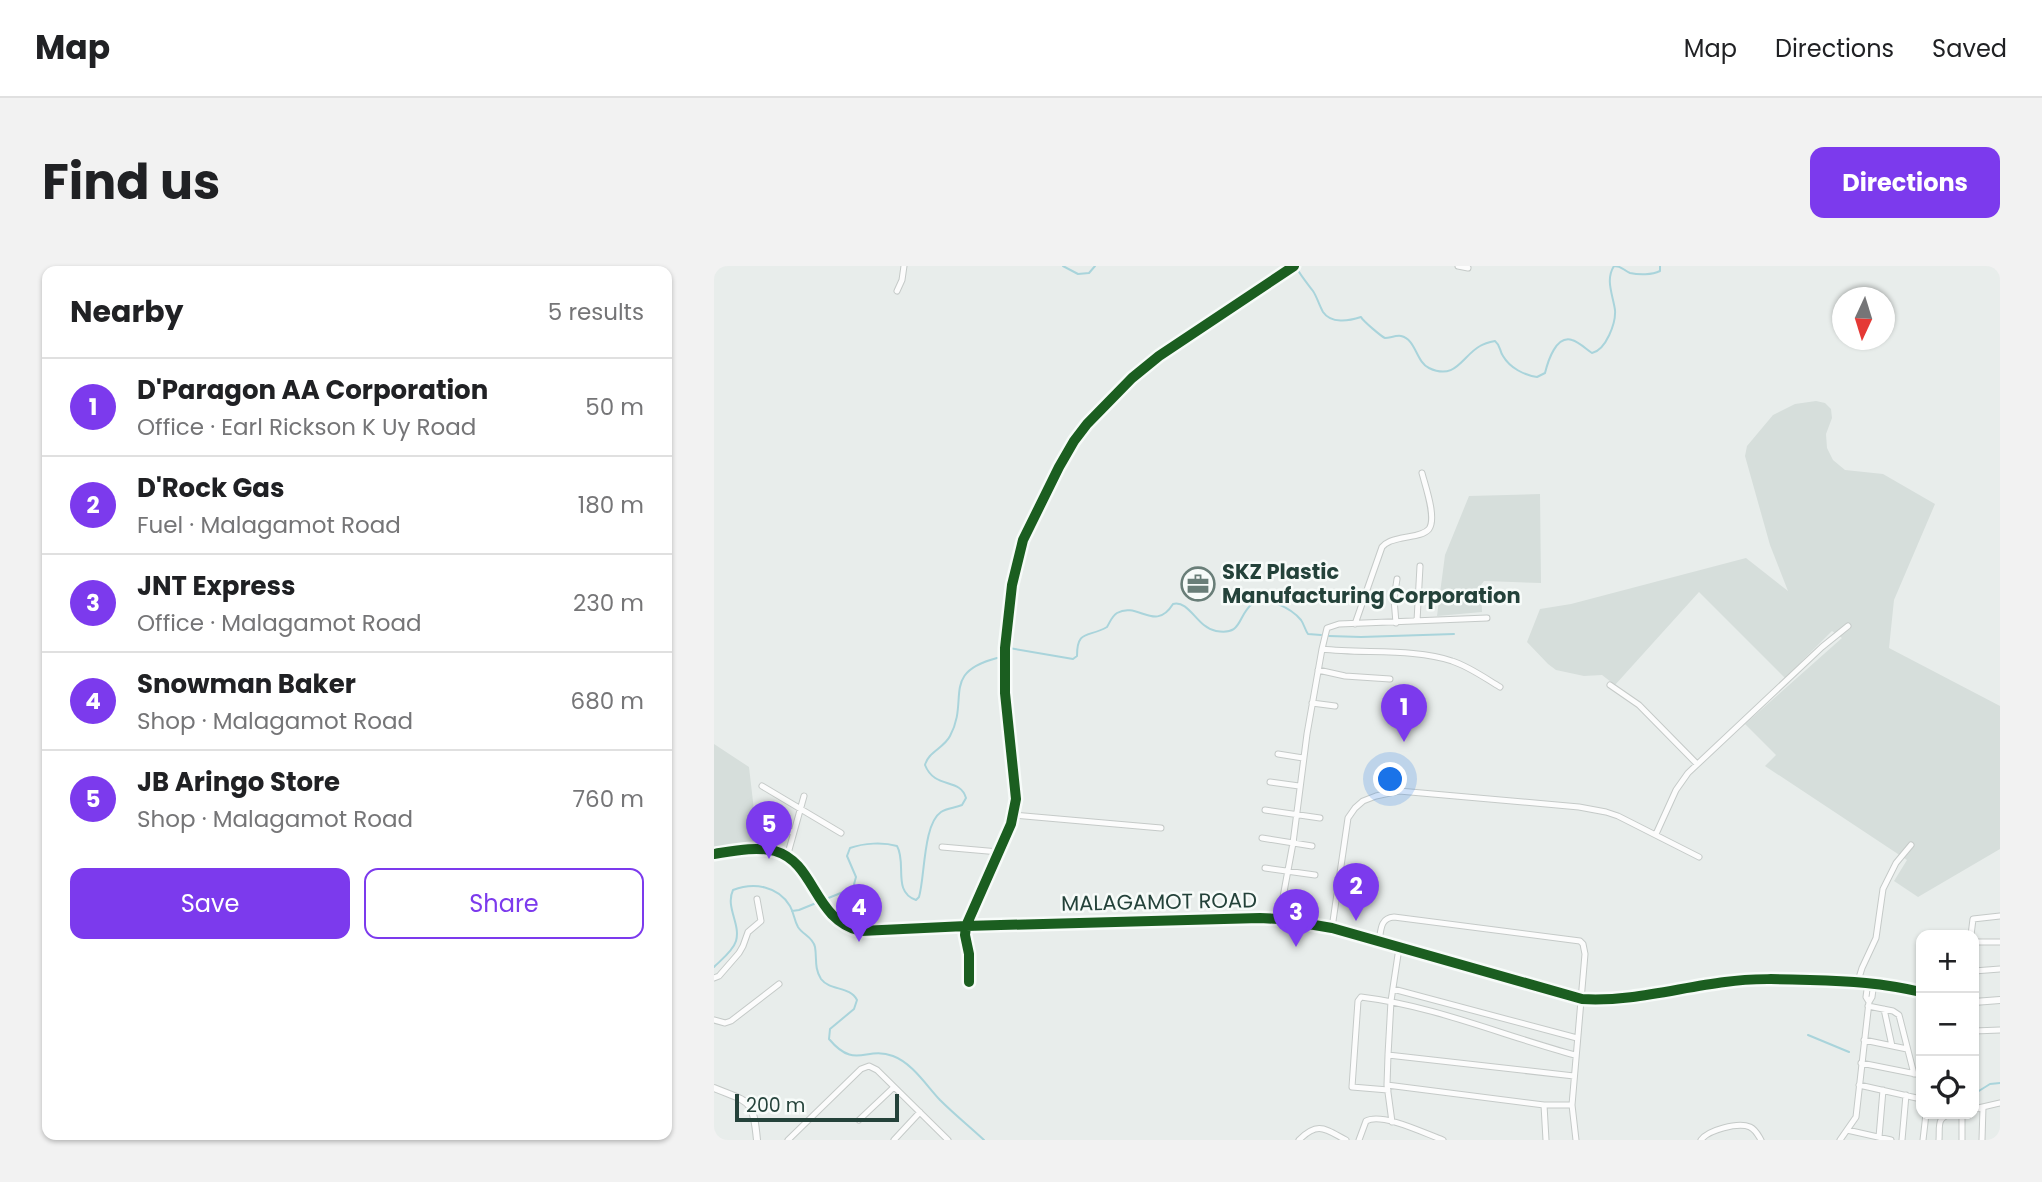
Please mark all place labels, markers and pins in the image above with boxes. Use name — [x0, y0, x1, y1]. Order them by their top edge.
place label: SKZ Plastic Manufacturing Corporation — [1222, 557, 1521, 610]
office icon: SKZ Plastic Manufacturing Corporation — [1179, 565, 1217, 603]
pin: 1 — [1381, 684, 1427, 742]
pin: 5 — [746, 801, 792, 859]
pin: 2 — [1333, 863, 1379, 921]
pin: 4 — [836, 884, 882, 942]
pin: 3 — [1273, 889, 1319, 947]

